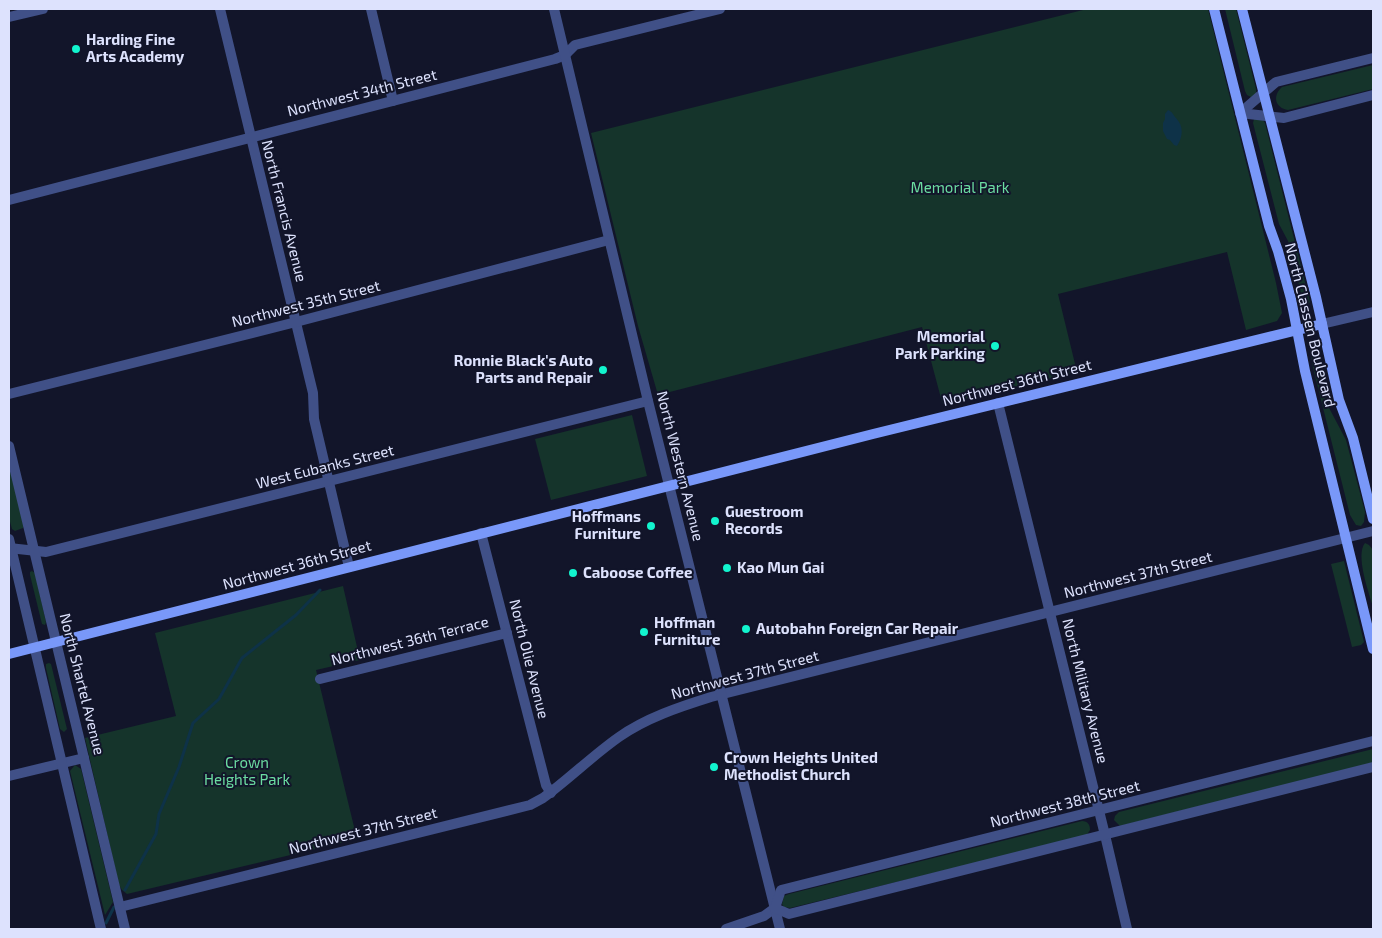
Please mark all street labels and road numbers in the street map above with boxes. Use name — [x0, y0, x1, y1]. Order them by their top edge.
street label: Northwest 34th Street — [285, 65, 439, 119]
street label: North Francis Avenue — [259, 138, 311, 284]
street label: North Classen Boulevard — [1282, 241, 1340, 409]
street label: Northwest 35th Street — [230, 276, 382, 330]
street label: Northwest 36th Street — [940, 355, 1093, 409]
street label: North Western Avenue — [654, 389, 708, 543]
street label: West Eubanks Street — [254, 440, 396, 492]
street label: Northwest 36th Street — [221, 535, 373, 593]
street label: Northwest 37th Street — [1062, 547, 1214, 601]
street label: North Olie Avenue — [506, 597, 554, 720]
street label: North Shartel Avenue — [57, 611, 109, 756]
street label: Northwest 36th Terrace — [329, 612, 490, 668]
street label: North Military Avenue — [1059, 616, 1113, 765]
street label: Northwest 37th Street — [669, 646, 821, 702]
street label: Northwest 38th Street — [988, 776, 1142, 830]
street label: Northwest 37th Street — [287, 803, 439, 857]

